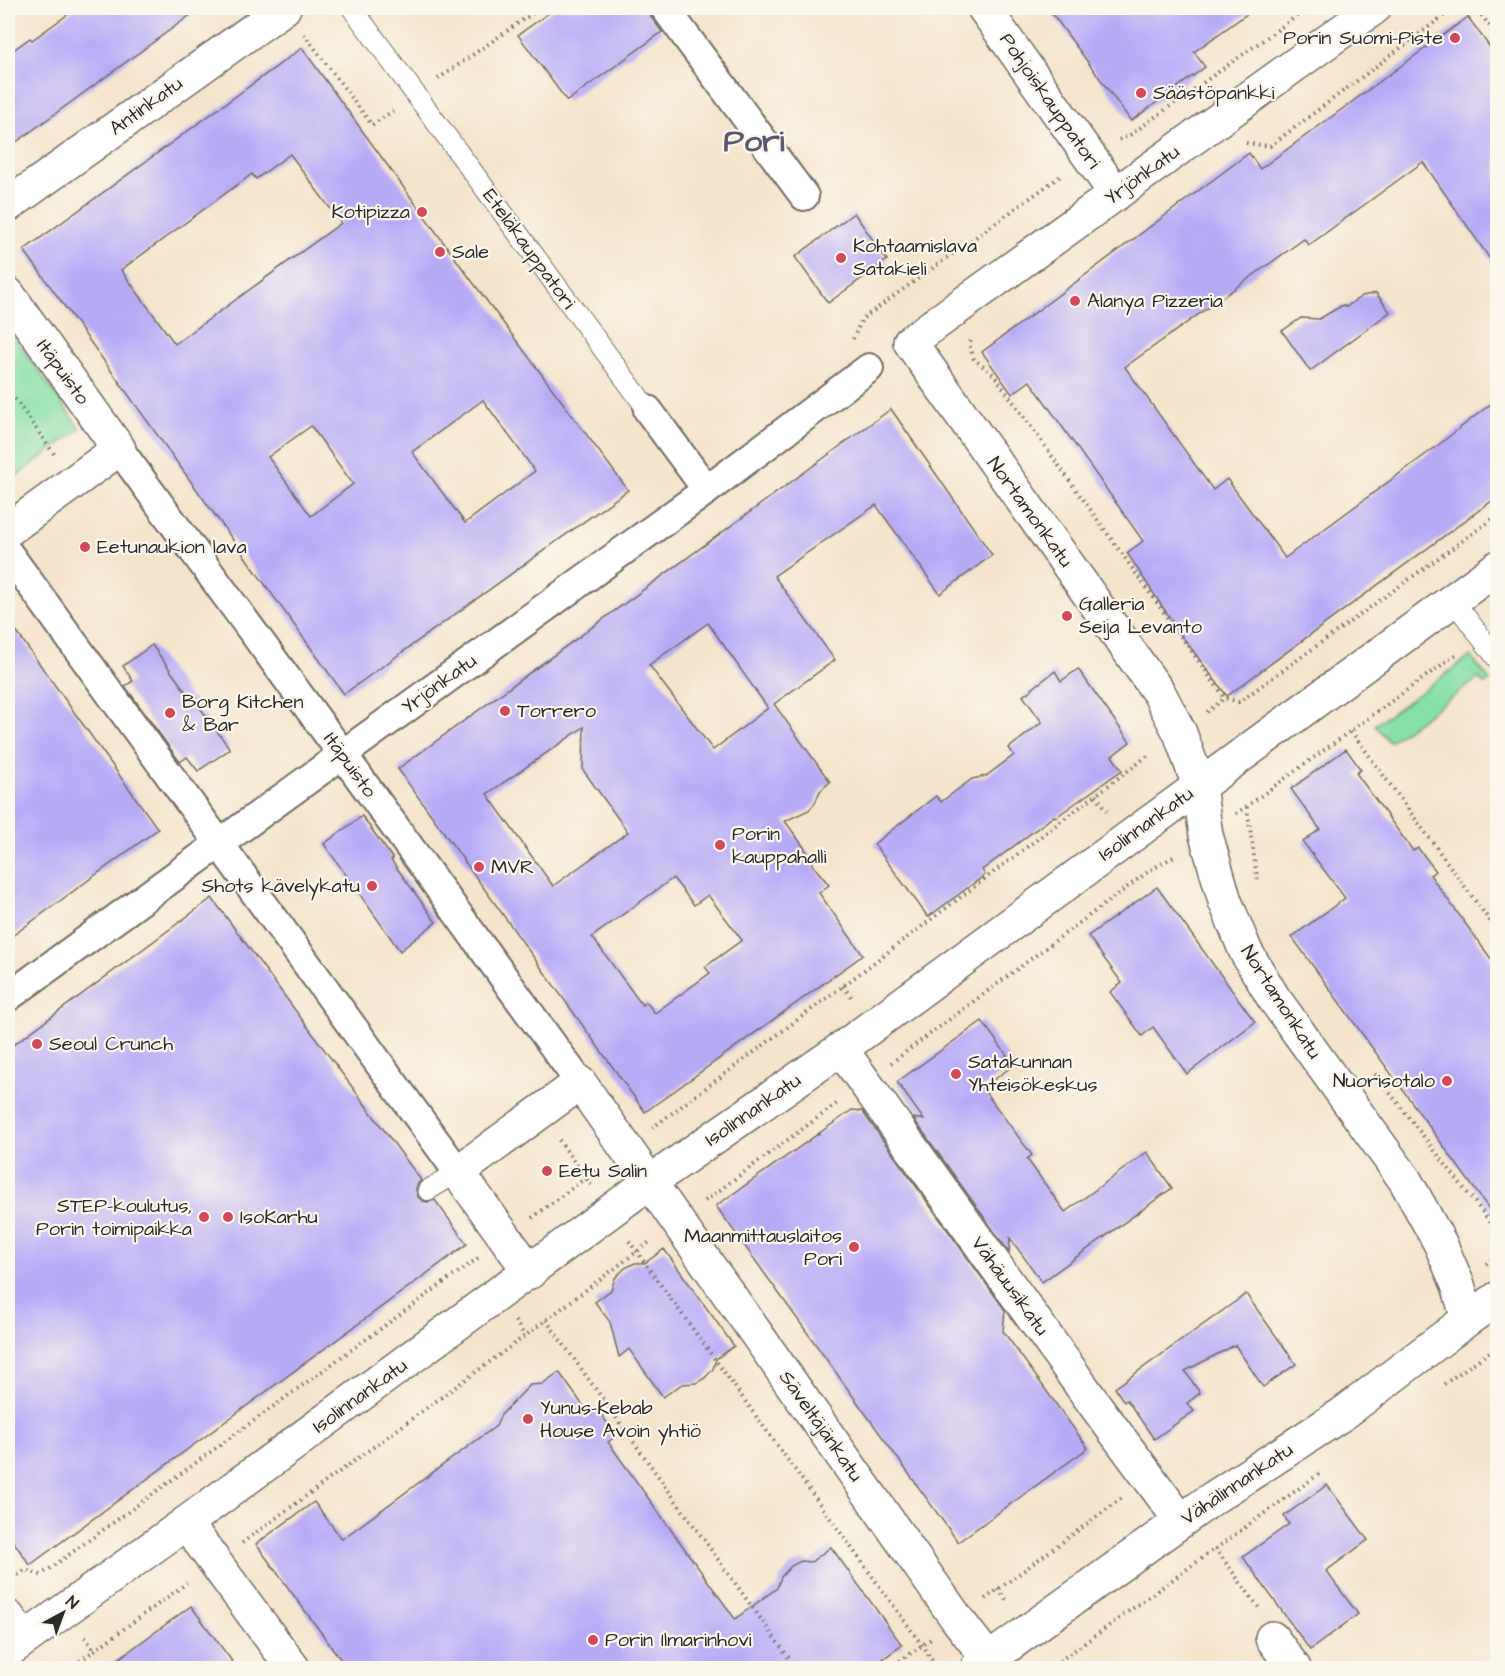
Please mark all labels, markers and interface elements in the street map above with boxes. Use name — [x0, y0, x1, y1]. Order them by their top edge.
place label: Porin Suomi-Piste — [1283, 24, 1443, 52]
street label: Pohjoiskauppatori — [993, 27, 1107, 175]
marker: Porin Suomi-Piste — [1448, 31, 1462, 45]
street label: Antinkatu — [104, 70, 188, 142]
place label: Säästöpankki — [1153, 79, 1274, 107]
marker: Säästöpankki — [1134, 86, 1148, 100]
district label: Pori — [724, 119, 785, 164]
street label: Yrjönkatu — [1098, 138, 1186, 212]
street label: Eteläkauppatori — [476, 183, 582, 315]
place label: Kotipizza — [331, 198, 410, 226]
marker: Kotipizza — [415, 205, 429, 219]
place label: Kohtaamislava Satakieli — [853, 232, 977, 283]
place label: Sale — [452, 238, 489, 266]
marker: Sale — [433, 245, 447, 259]
marker: Kohtaamislava Satakieli — [834, 251, 848, 265]
place label: Alanya Pizzeria — [1087, 287, 1223, 316]
marker: Alanya Pizzeria — [1068, 294, 1082, 308]
street label: Itäpuisto — [30, 333, 96, 411]
street label: Nortamonkatu — [980, 451, 1080, 573]
place label: Eetunaukion lava — [97, 533, 247, 561]
marker: Eetunaukion lava — [78, 540, 92, 554]
place label: Galleria Seija Levanto — [1079, 590, 1202, 641]
marker: Galleria Seija Levanto — [1060, 609, 1074, 623]
street label: Yrjönkatu — [395, 647, 483, 721]
place label: Borg Kitchen & Bar — [182, 688, 303, 739]
place label: Torrero — [517, 697, 596, 725]
marker: Torrero — [498, 704, 512, 718]
marker: Borg Kitchen & Bar — [163, 706, 177, 720]
street label: Itäpuisto — [317, 726, 383, 804]
street label: Isolinnankatu — [1093, 780, 1199, 868]
place label: Porin kauppahalli — [732, 820, 826, 871]
marker: Porin kauppahalli — [713, 838, 727, 852]
place label: MVR — [491, 853, 534, 881]
marker: MVR — [472, 860, 486, 874]
place label: Shots kävelykatu — [201, 872, 360, 901]
marker: Shots kävelykatu — [365, 879, 379, 893]
street label: Nortamonkatu — [1234, 940, 1328, 1064]
place label: Seoul Crunch — [49, 1030, 173, 1058]
marker: Seoul Crunch — [30, 1037, 44, 1051]
place label: Satakunnan Yhteisökeskus — [968, 1048, 1097, 1099]
street label: Isolinnankatu — [699, 1067, 807, 1153]
marker: Satakunnan Yhteisökeskus — [949, 1067, 963, 1081]
place label: Nuorisotalo — [1333, 1067, 1435, 1095]
marker: Nuorisotalo — [1440, 1074, 1454, 1088]
place label: Eetu Salin — [559, 1157, 647, 1185]
marker: Eetu Salin — [540, 1164, 554, 1178]
place label: STEP-koulutus, Porin toimipaikka — [36, 1192, 192, 1243]
place label: IsoKarhu — [240, 1203, 318, 1231]
marker: STEP-koulutus, Porin toimipaikka — [197, 1210, 211, 1224]
marker: IsoKarhu — [221, 1210, 235, 1224]
place label: Maanmittauslaitos Pori — [684, 1222, 842, 1273]
street label: Vähäuusikatu — [964, 1230, 1056, 1342]
marker: Maanmittauslaitos Pori — [847, 1240, 861, 1254]
street label: Isolinnankatu — [307, 1352, 413, 1440]
street label: Säveltäjänkatu — [772, 1365, 870, 1487]
place label: Yunus-Kebab House Avoin yhtiö — [540, 1394, 701, 1446]
marker: Yunus-Kebab House Avoin yhtiö — [521, 1412, 535, 1426]
street label: Vähälinnankatu — [1175, 1436, 1299, 1532]
north arrow — [33, 1583, 93, 1643]
text: N — [61, 1591, 83, 1614]
place label: Porin Ilmarinhovi — [605, 1626, 752, 1654]
marker: Porin Ilmarinhovi — [586, 1633, 600, 1647]

